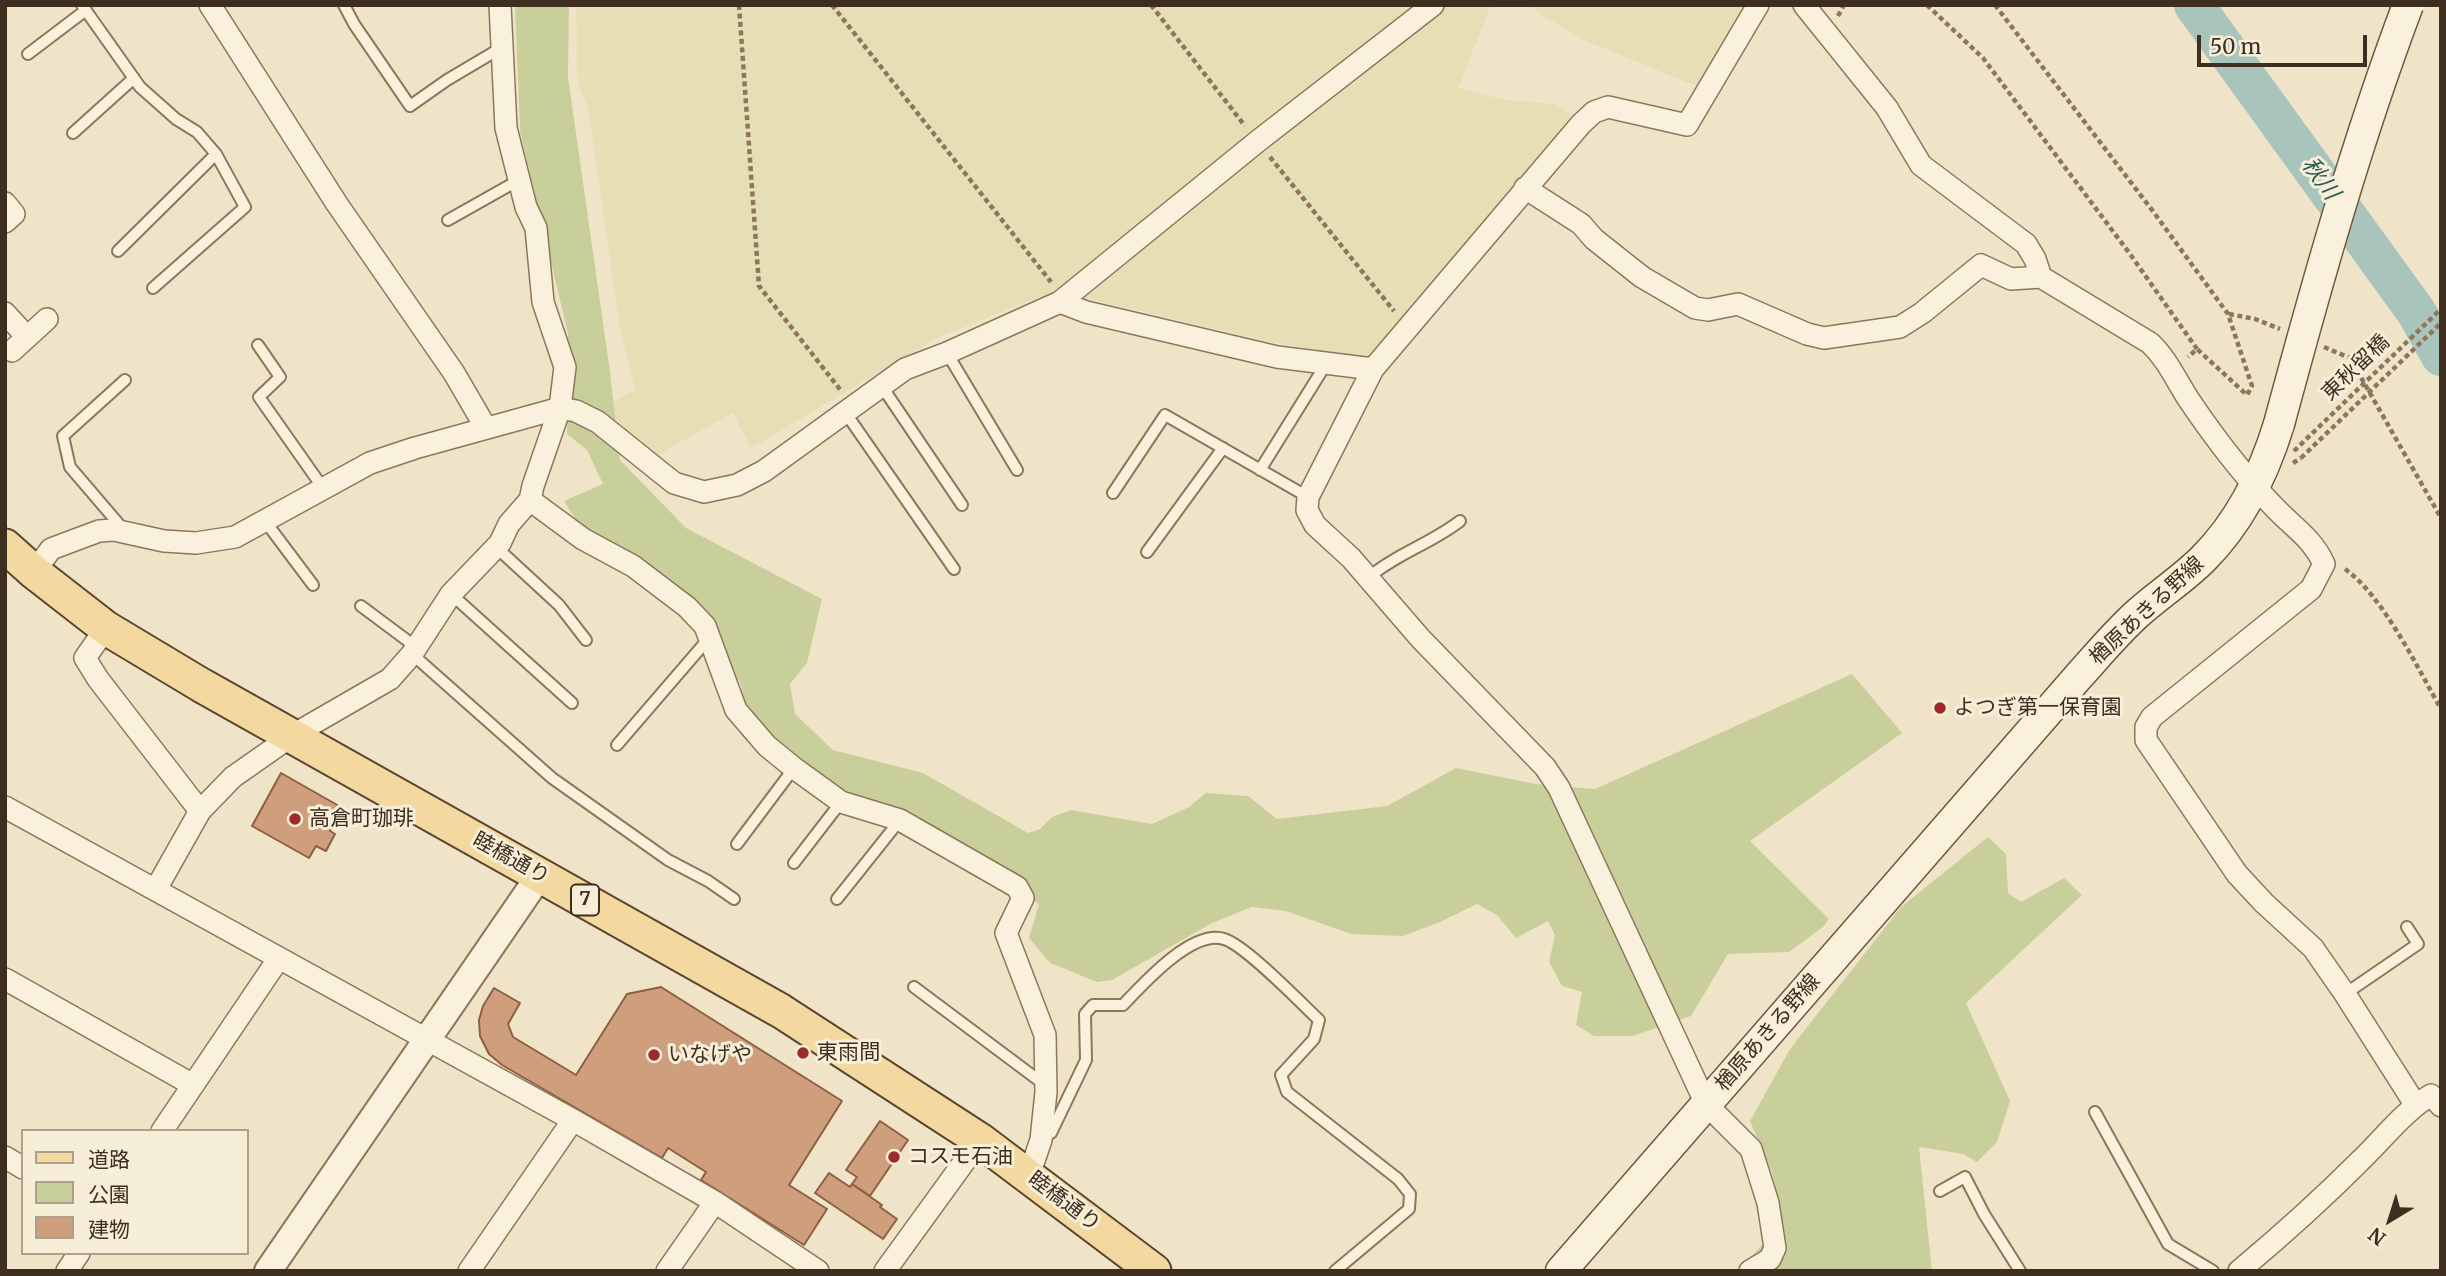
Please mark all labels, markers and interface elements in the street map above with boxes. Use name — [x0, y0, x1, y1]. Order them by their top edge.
scale bar — [2201, 21, 2371, 65]
text: 50 m — [2210, 33, 2261, 60]
water label: 秋川 — [2295, 152, 2345, 206]
street label: 東秋留橋 — [2317, 330, 2395, 406]
street label: 楢原あきる野線 — [2085, 552, 2209, 670]
place label: よつぎ第一保育園 — [1954, 695, 2122, 721]
marker: よつぎ第一保育園 — [1932, 700, 1948, 716]
place label: 高倉町珈琲 — [309, 806, 414, 832]
marker: 高倉町珈琲 — [287, 811, 303, 827]
street label: 睦橋通り — [468, 828, 554, 890]
road number: 7 — [571, 885, 599, 916]
street label: 楢原あきる野線 — [1710, 969, 1826, 1097]
place label: 東雨間 — [817, 1040, 880, 1066]
place label: いなげや — [668, 1042, 752, 1068]
marker: 東雨間 — [795, 1045, 811, 1061]
marker: いなげや — [646, 1047, 662, 1063]
legend — [21, 1129, 248, 1255]
place label: コスモ石油 — [908, 1144, 1013, 1170]
text: 道路 — [88, 1146, 130, 1173]
marker: コスモ石油 — [886, 1149, 902, 1165]
street label: 睦橋通り — [1023, 1167, 1105, 1237]
text: 公園 — [88, 1181, 130, 1208]
north arrow — [2355, 1185, 2425, 1255]
text: 建物 — [88, 1216, 130, 1243]
text: N — [2364, 1222, 2390, 1251]

